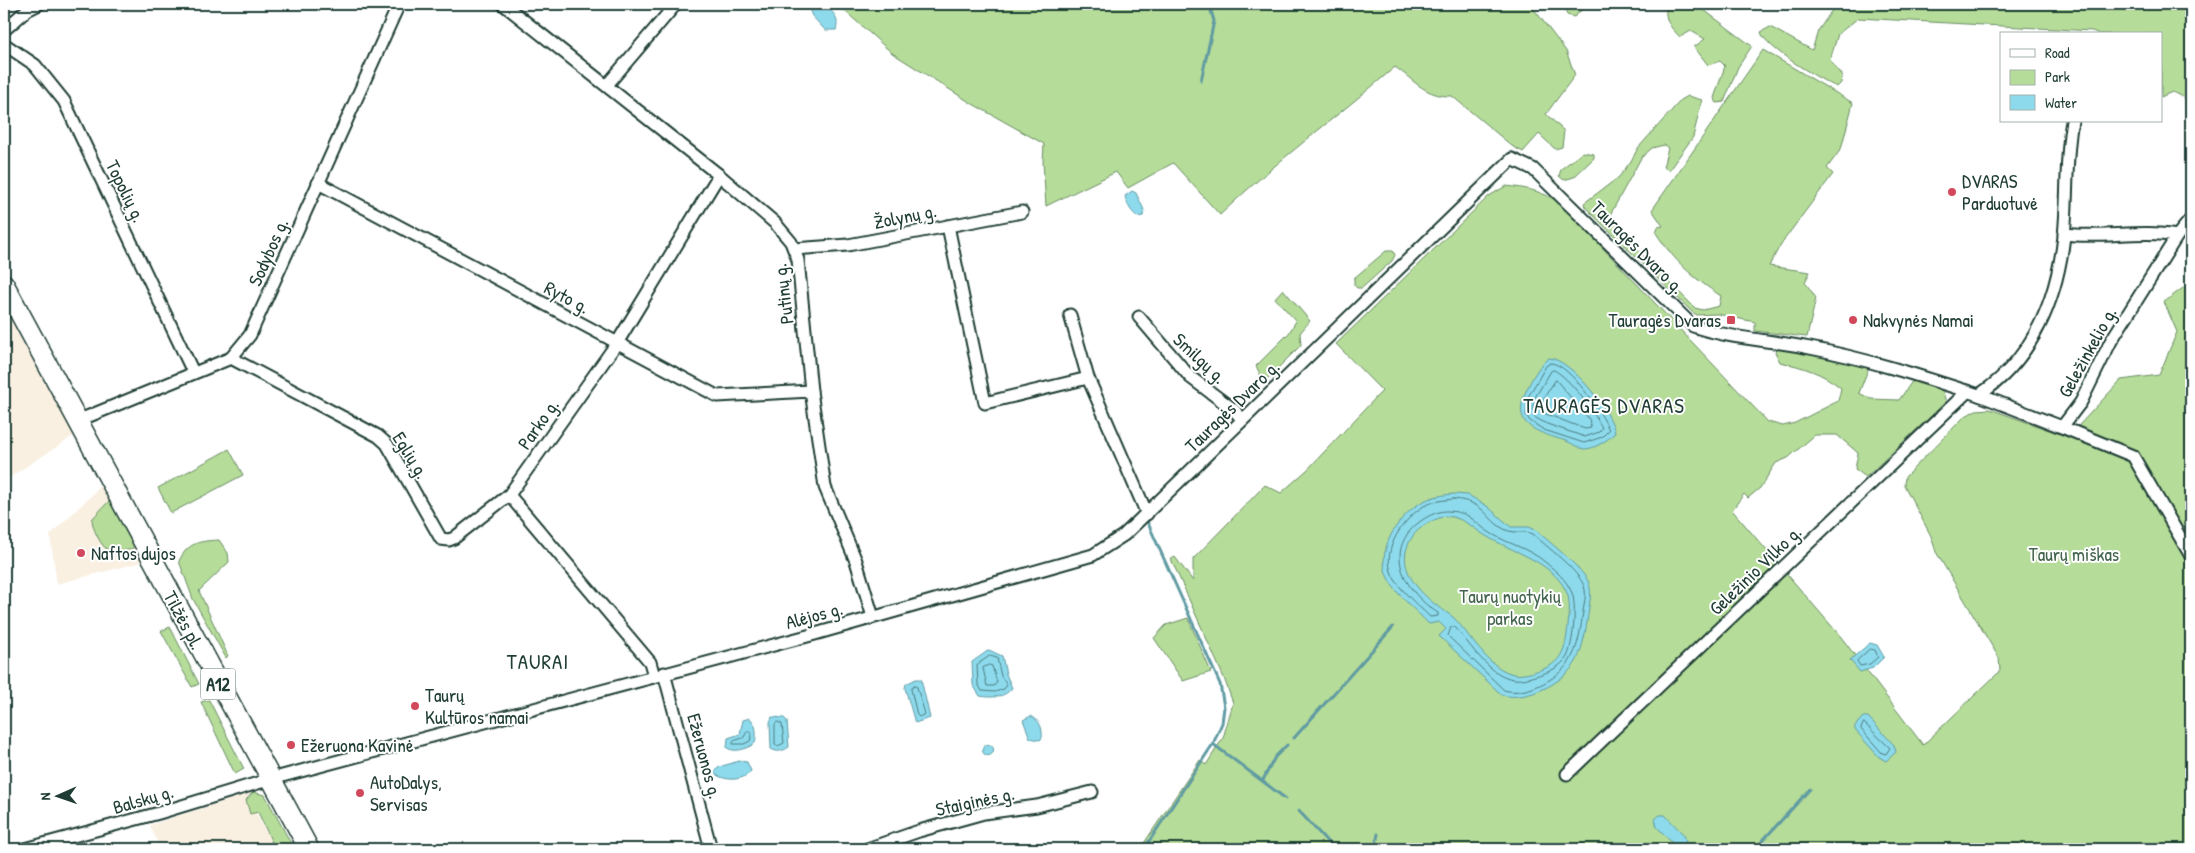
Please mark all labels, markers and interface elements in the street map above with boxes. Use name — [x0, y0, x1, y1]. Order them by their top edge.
legend — [2000, 32, 2162, 122]
text: Road — [2045, 42, 2070, 63]
text: Park — [2045, 66, 2070, 87]
text: Water — [2045, 92, 2077, 113]
street label: Topolių g. — [100, 156, 152, 226]
place label: DVARAS Parduotuvė — [1962, 168, 2038, 216]
marker: DVARAS Parduotuvė — [1946, 186, 1958, 198]
street label: Tauragės Dvaro g. — [1586, 195, 1690, 299]
street label: Žolynų g. — [871, 197, 939, 235]
street label: Sodybos g. — [242, 214, 294, 290]
street label: Putinų g. — [766, 262, 800, 326]
street label: Ryto g. — [540, 274, 594, 320]
street label: Geležinkelio g. — [2051, 302, 2123, 402]
place label: Tauragės Dvaras — [1608, 307, 1721, 333]
place label: Nakvynės Namai — [1863, 307, 1974, 333]
marker: Tauragės Dvaras — [1725, 314, 1737, 326]
marker: Nakvynės Namai — [1847, 314, 1859, 326]
street label: Smilgų g. — [1168, 327, 1232, 389]
street label: Tauragės Dvaro g. — [1179, 354, 1285, 458]
district label: TAURAGĖS DVARAS — [1523, 391, 1685, 420]
street label: Parko g. — [511, 393, 565, 455]
street label: Eglių g. — [387, 427, 435, 483]
street label: Geležinio Vilko g. — [1703, 519, 1807, 621]
place label: Naftos dujos — [91, 540, 176, 566]
park label: Taurų miškas — [2029, 541, 2119, 567]
marker: Naftos dujos — [75, 547, 87, 559]
park label: Taurų nuotykių parkas — [1459, 583, 1562, 631]
street label: Tilžės pl. — [158, 586, 210, 654]
street label: Alėjos g. — [783, 595, 845, 635]
district label: TAURAI — [507, 647, 569, 676]
road number: A12 — [200, 669, 236, 700]
place label: Taurų Kultūros namai — [425, 682, 529, 730]
marker: Taurų Kultūros namai — [409, 700, 421, 712]
street label: Ežeruonos g. — [681, 711, 729, 801]
place label: Ežeruona Kavinė — [301, 732, 414, 758]
marker: Ežeruona Kavinė — [285, 739, 297, 751]
place label: AutoDalys, Servisas — [370, 769, 442, 817]
north arrow — [32, 770, 82, 820]
street label: Balskų g. — [110, 778, 176, 820]
street label: Staiginės g. — [933, 780, 1017, 822]
marker: AutoDalys, Servisas — [354, 787, 366, 799]
text: N — [35, 792, 54, 801]

